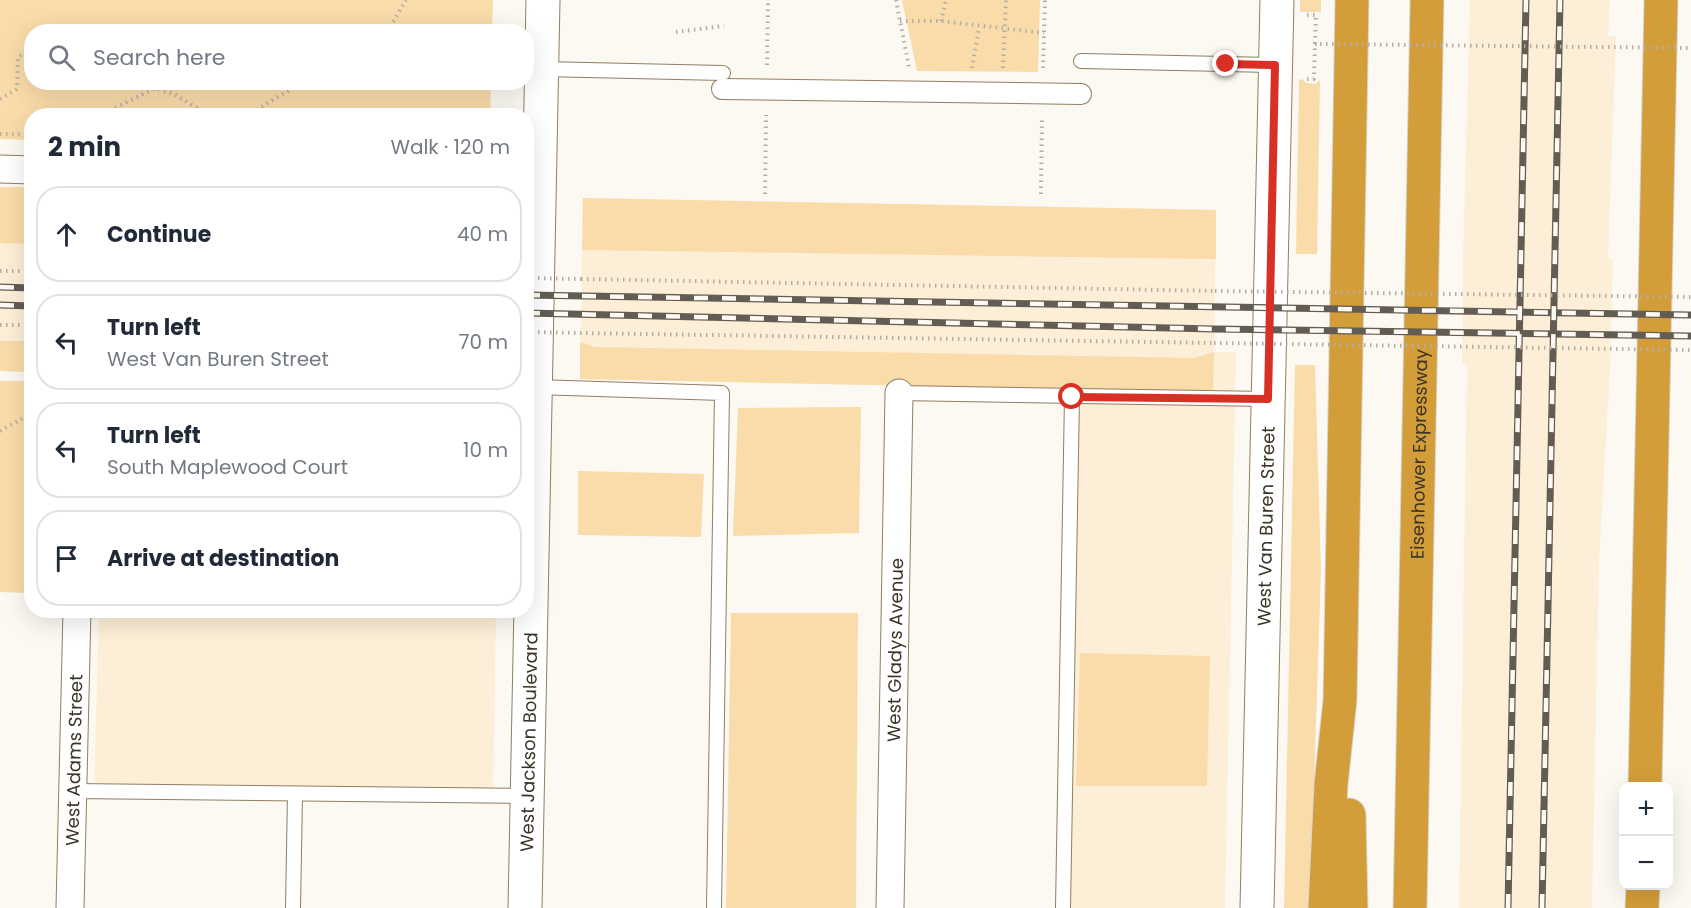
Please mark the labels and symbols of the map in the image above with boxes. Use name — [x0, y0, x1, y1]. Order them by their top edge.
route end — [1212, 50, 1238, 76]
street label: Eisenhower Expressway — [1404, 349, 1433, 559]
route start — [1058, 383, 1084, 409]
street label: West Van Buren Street — [1251, 426, 1280, 626]
street label: West Gladys Avenue — [880, 558, 909, 742]
street label: West Jackson Boulevard — [514, 632, 543, 852]
street label: West Adams Street — [59, 674, 88, 846]

